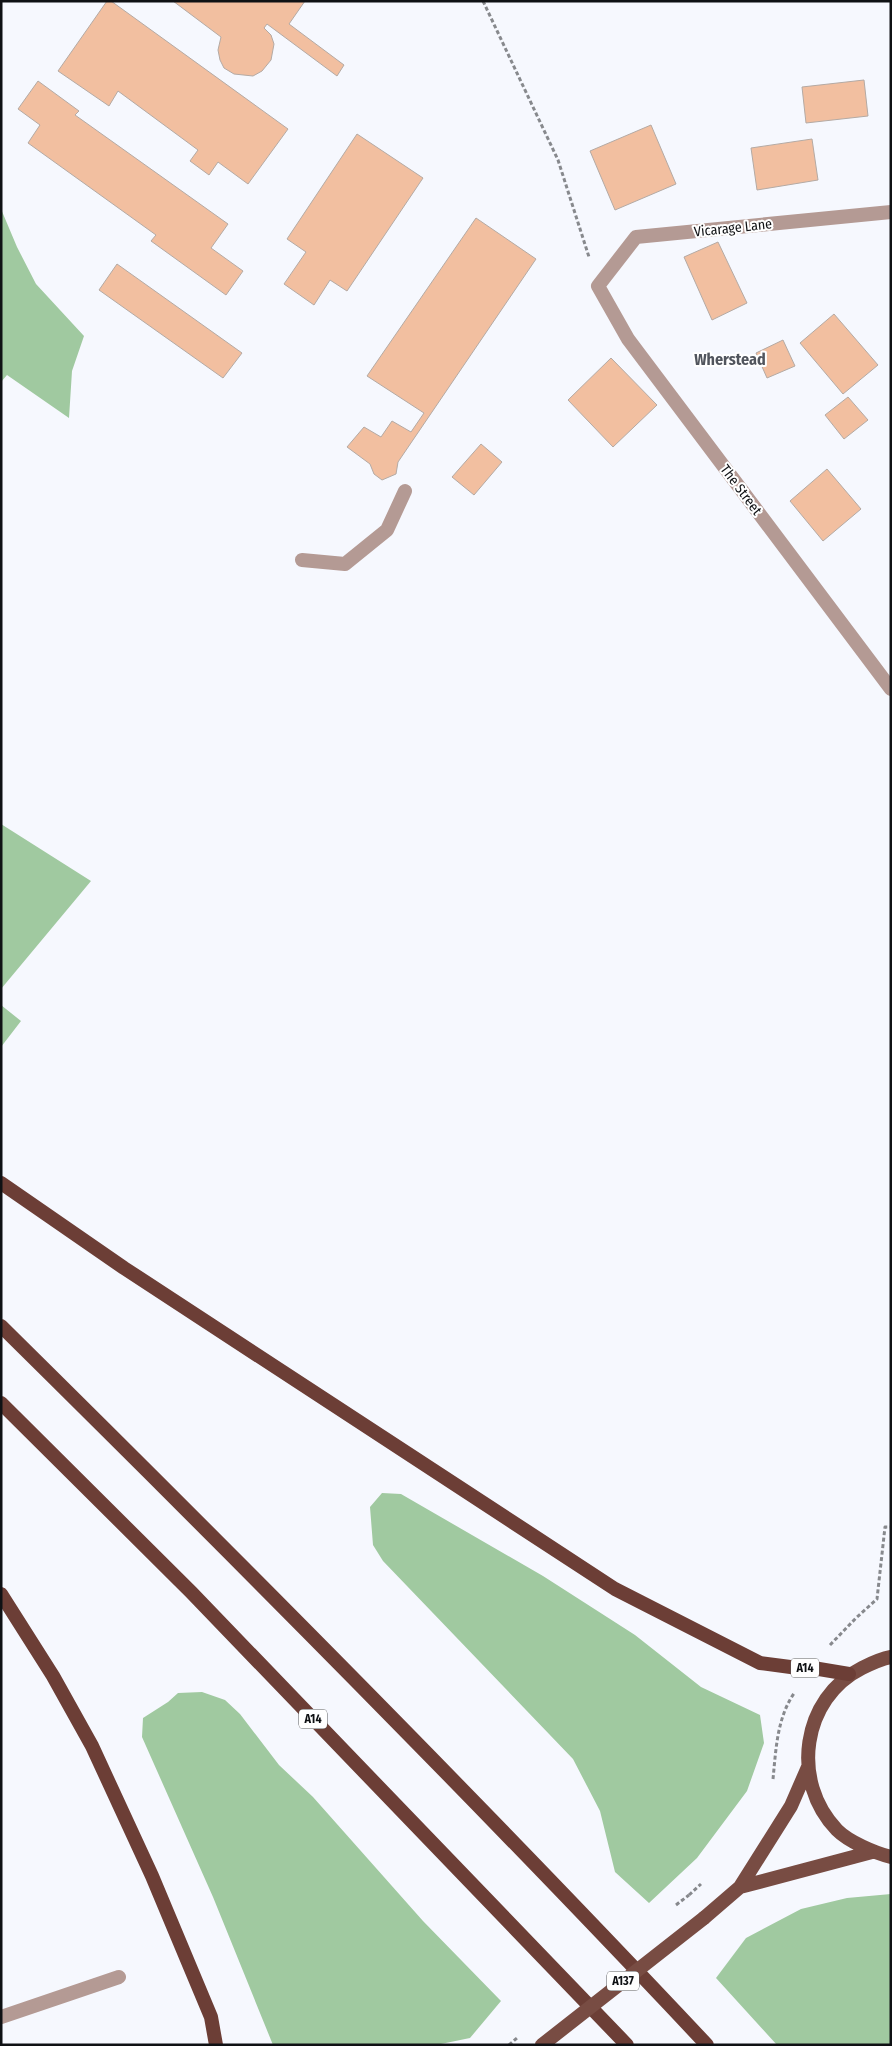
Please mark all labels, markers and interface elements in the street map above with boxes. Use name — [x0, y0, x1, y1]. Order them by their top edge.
street label: Vicarage Lane — [693, 215, 773, 241]
district label: Wherstead — [694, 350, 766, 369]
street label: The Street — [717, 462, 766, 519]
road number: A14 — [791, 1659, 819, 1678]
road number: A14 — [299, 1710, 327, 1728]
road number: A137 — [607, 1972, 639, 1990]

